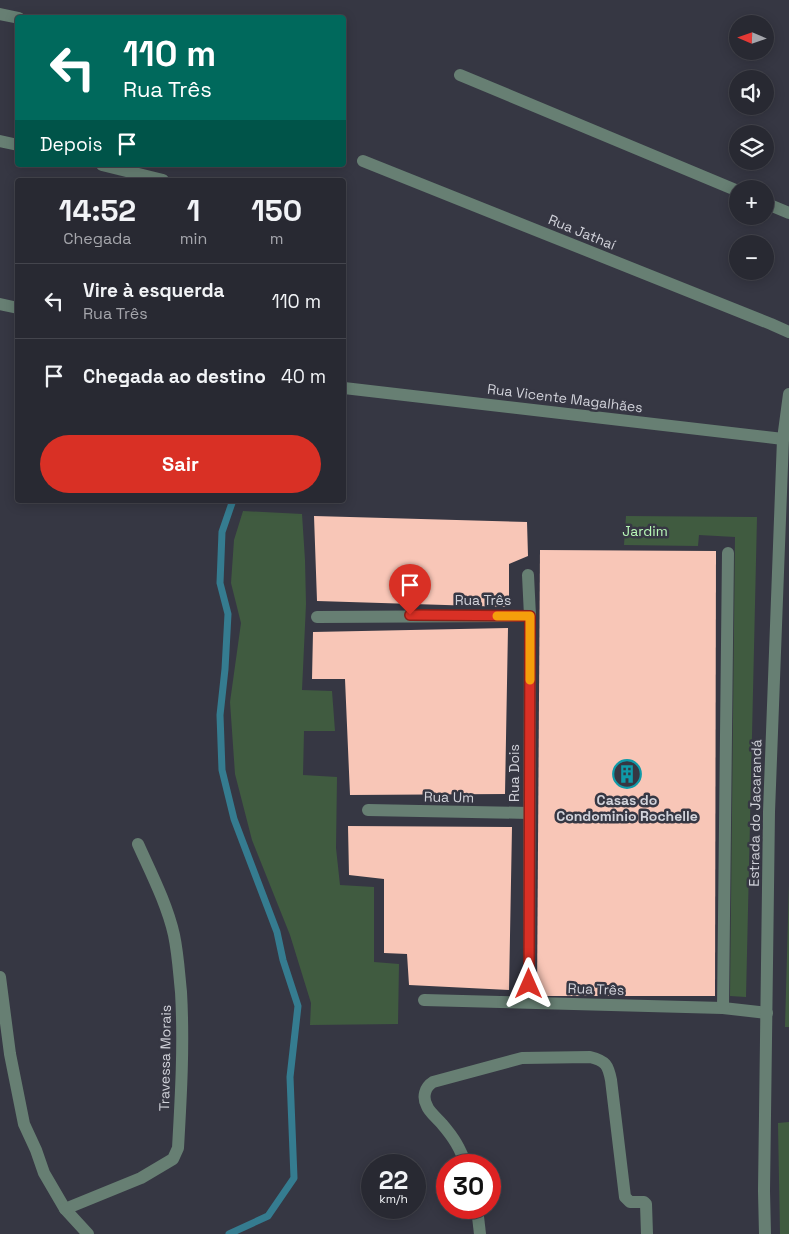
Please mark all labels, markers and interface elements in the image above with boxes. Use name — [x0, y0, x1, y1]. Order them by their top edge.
north arrow — [729, 15, 774, 60]
map controls — [729, 15, 774, 280]
text: 110 m — [123, 32, 216, 76]
icon: left — [40, 35, 105, 100]
button: sound — [729, 70, 774, 115]
text: Rua Três — [123, 75, 212, 103]
button: layers — [729, 125, 774, 170]
icon: arrive — [113, 130, 141, 158]
text: Depois — [40, 132, 103, 157]
button: + — [729, 180, 774, 225]
text: 14:52 — [59, 191, 136, 230]
text: 1 — [187, 191, 200, 230]
text: 150 — [251, 191, 302, 230]
street label: Rua Jathaí — [546, 210, 619, 254]
text: Chegada — [63, 228, 132, 249]
text: min — [180, 228, 207, 249]
text: m — [270, 228, 284, 249]
button: − — [729, 235, 774, 280]
text: Vire à esquerda — [83, 278, 225, 303]
icon: left — [40, 287, 68, 315]
text: 110 m — [272, 289, 321, 314]
text: Rua Três — [83, 303, 148, 324]
icon: arrive — [40, 362, 68, 390]
text: Chegada ao destino — [83, 364, 266, 389]
text: 40 m — [281, 364, 326, 389]
street label: Rua Vicente Magalhães — [486, 380, 644, 416]
button: Sair — [40, 435, 321, 493]
park label: Jardim — [622, 522, 668, 540]
pin — [389, 564, 431, 615]
icon: arrive — [396, 571, 424, 599]
street label: Rua Três — [455, 591, 511, 609]
street label: Estrada do Jacarandá — [745, 739, 765, 887]
street label: Rua Dois — [505, 744, 523, 802]
building icon: Casas do Condominio Rochelle — [612, 759, 642, 789]
street label: Rua Um — [424, 788, 474, 806]
place label: Casas do Condominio Rochelle — [556, 791, 698, 825]
position arrow — [502, 957, 554, 1009]
street label: Rua Três — [567, 979, 625, 999]
street label: Travessa Morais — [155, 1005, 175, 1111]
speed limit sign: 30 — [436, 1154, 501, 1219]
text: 22 — [379, 1164, 408, 1196]
text: km/h — [379, 1191, 408, 1207]

